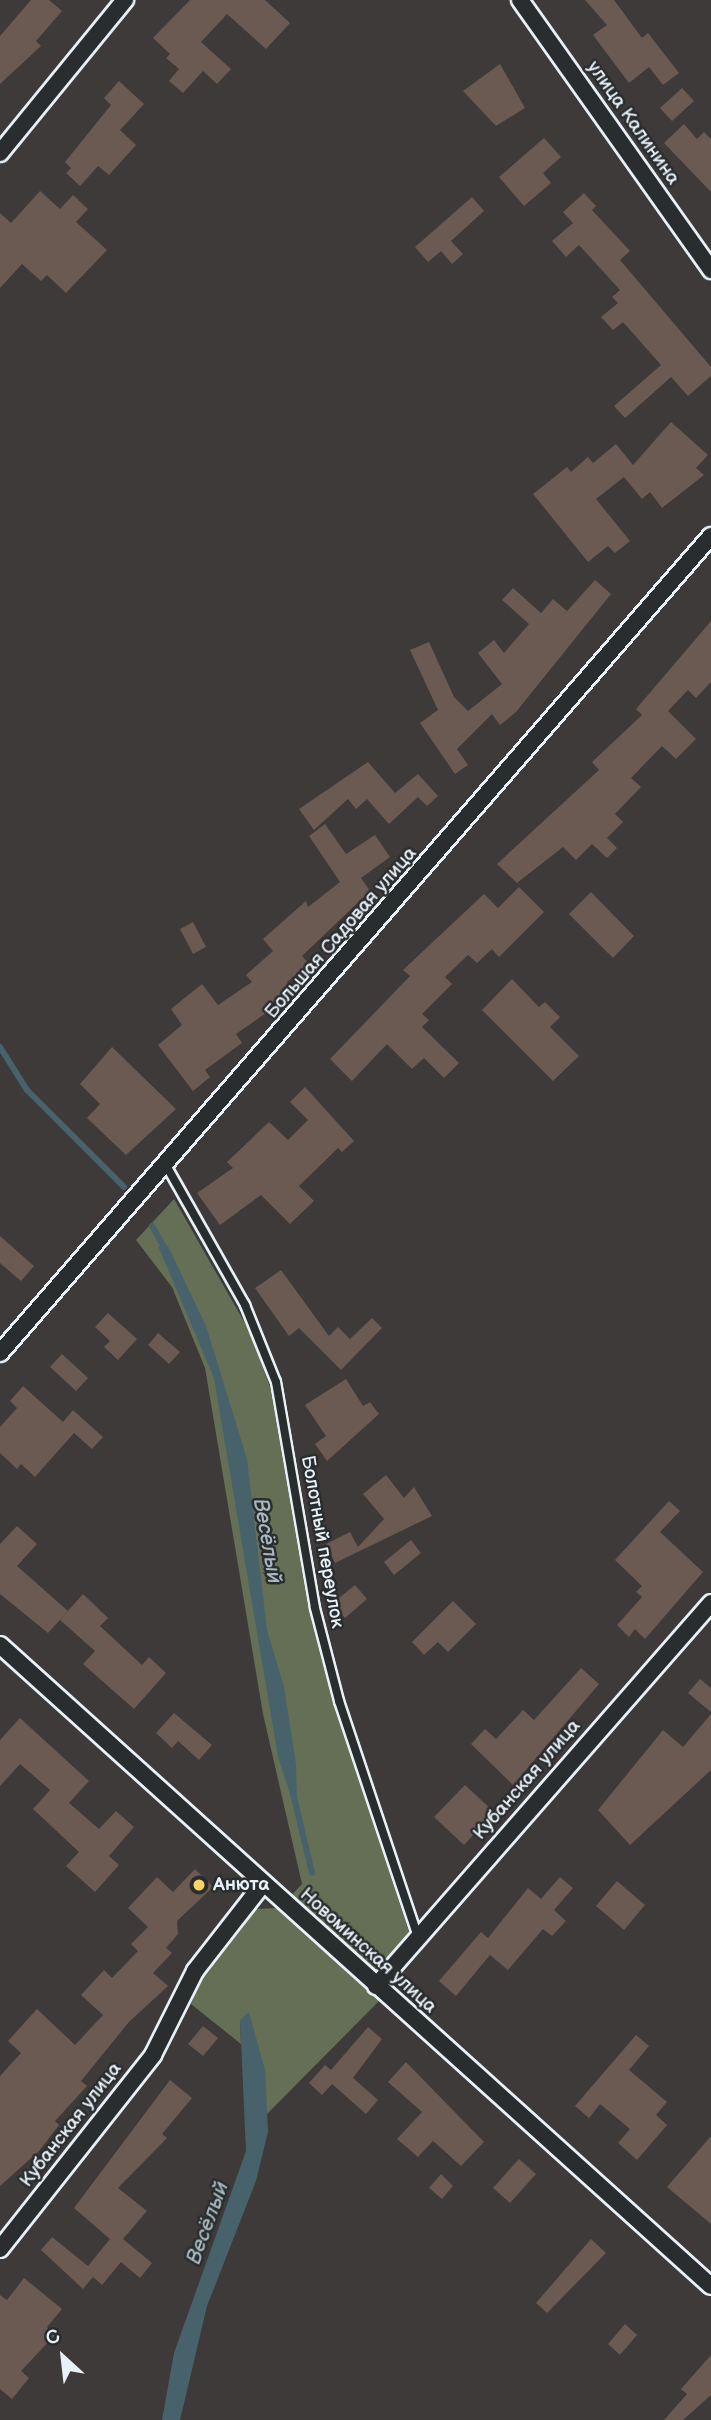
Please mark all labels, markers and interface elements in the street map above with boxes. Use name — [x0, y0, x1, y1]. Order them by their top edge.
street label: улица Калинина — [582, 57, 684, 189]
street label: Большая Садовая улица — [260, 843, 422, 1023]
street label: Болотный переулок — [296, 1454, 348, 1630]
water label: Весёлый — [247, 1496, 287, 1586]
street label: Кубанская улица — [469, 1715, 585, 1845]
place label: Анюта — [213, 1874, 269, 1896]
marker: Анюта — [191, 1877, 207, 1893]
street label: Новоминская улица — [295, 1884, 441, 2018]
street label: Кубанская улица — [15, 2058, 127, 2192]
water label: Весёлый — [181, 2178, 235, 2268]
north arrow — [28, 2322, 98, 2392]
text: С — [42, 2325, 64, 2351]

